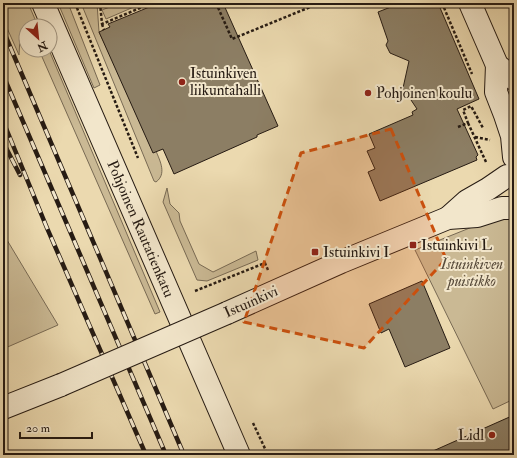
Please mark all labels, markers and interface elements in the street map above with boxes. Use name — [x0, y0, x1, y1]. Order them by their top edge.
north arrow — [18, 18, 58, 58]
text: N — [34, 38, 51, 55]
place label: Istuinkiven liikuntahalli — [190, 64, 261, 100]
marker: Istuinkiven liikuntahalli — [177, 77, 187, 87]
place label: Pohjoinen koulu — [376, 84, 473, 103]
marker: Pohjoinen koulu — [363, 88, 373, 98]
street label: Pohjoinen Rautatienkatu — [103, 157, 179, 300]
place label: Istuinkivi L — [421, 236, 492, 255]
marker: Istuinkivi L — [408, 240, 418, 250]
place label: Istuinkivi I — [323, 243, 389, 262]
marker: Istuinkivi I — [310, 247, 320, 257]
park label: Istuinkiven puistikko — [440, 255, 503, 291]
street label: Istuinkivi — [221, 282, 281, 322]
scale bar — [20, 414, 92, 440]
text: 20 m — [26, 421, 51, 436]
place label: Lidl — [458, 426, 484, 445]
marker: Lidl — [487, 430, 497, 440]

